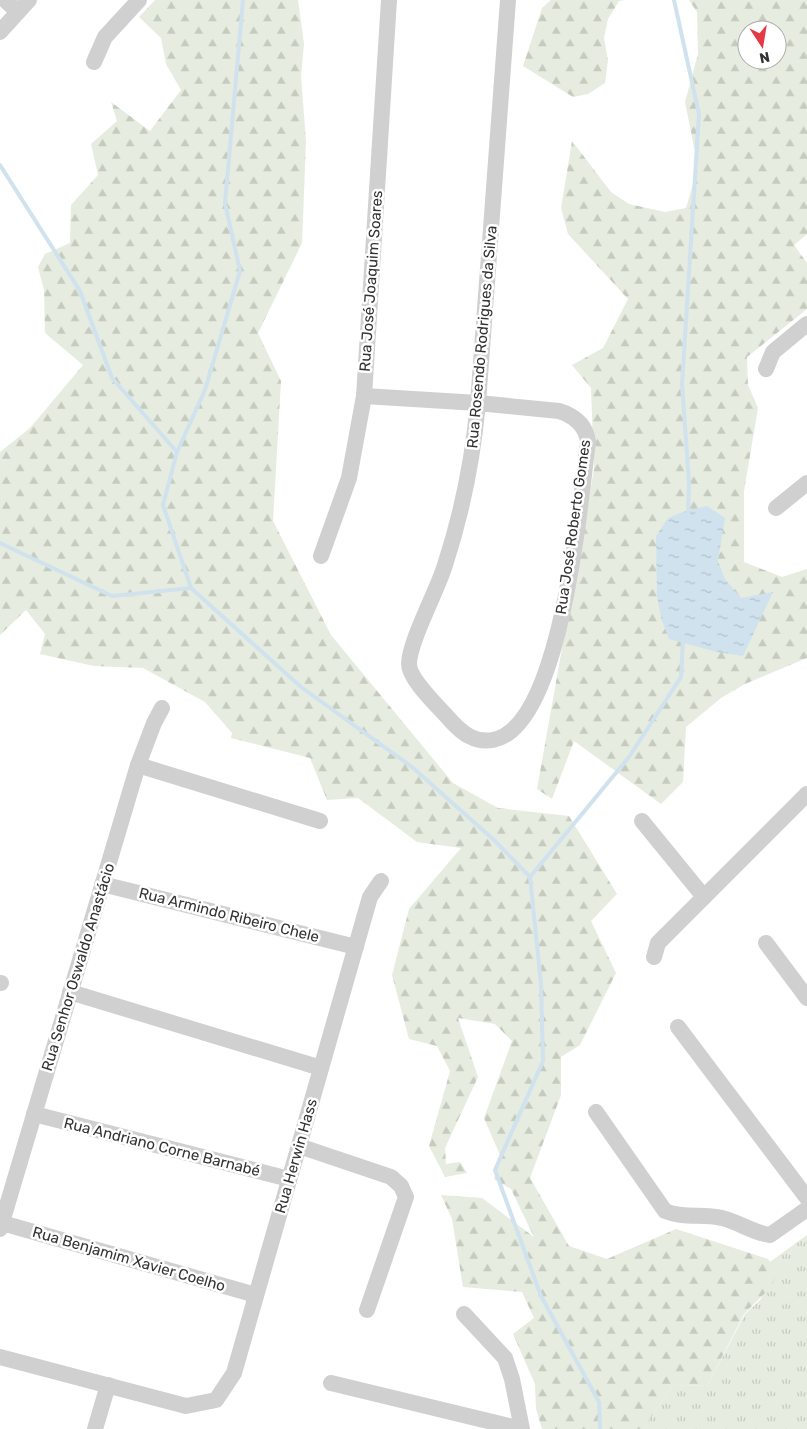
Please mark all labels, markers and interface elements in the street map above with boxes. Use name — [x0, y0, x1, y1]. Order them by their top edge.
north arrow — [737, 20, 787, 70]
text: N — [758, 48, 771, 67]
street label: Rua José Joaquim Soares — [356, 190, 386, 372]
street label: Rua Rosendo Rodrigues da Silva — [463, 225, 501, 449]
street label: Rua José Roberto Gomes — [552, 438, 594, 616]
street label: Rua Senhor Oswaldo Anastácio — [38, 861, 118, 1073]
street label: Rua Armindo Ribeiro Chele — [137, 884, 321, 946]
street label: Rua Herwin Hass — [271, 1096, 321, 1215]
street label: Rua Andriano Corne Barnabé — [62, 1114, 262, 1180]
street label: Rua Benjamim Xavier Coelho — [31, 1223, 227, 1295]

